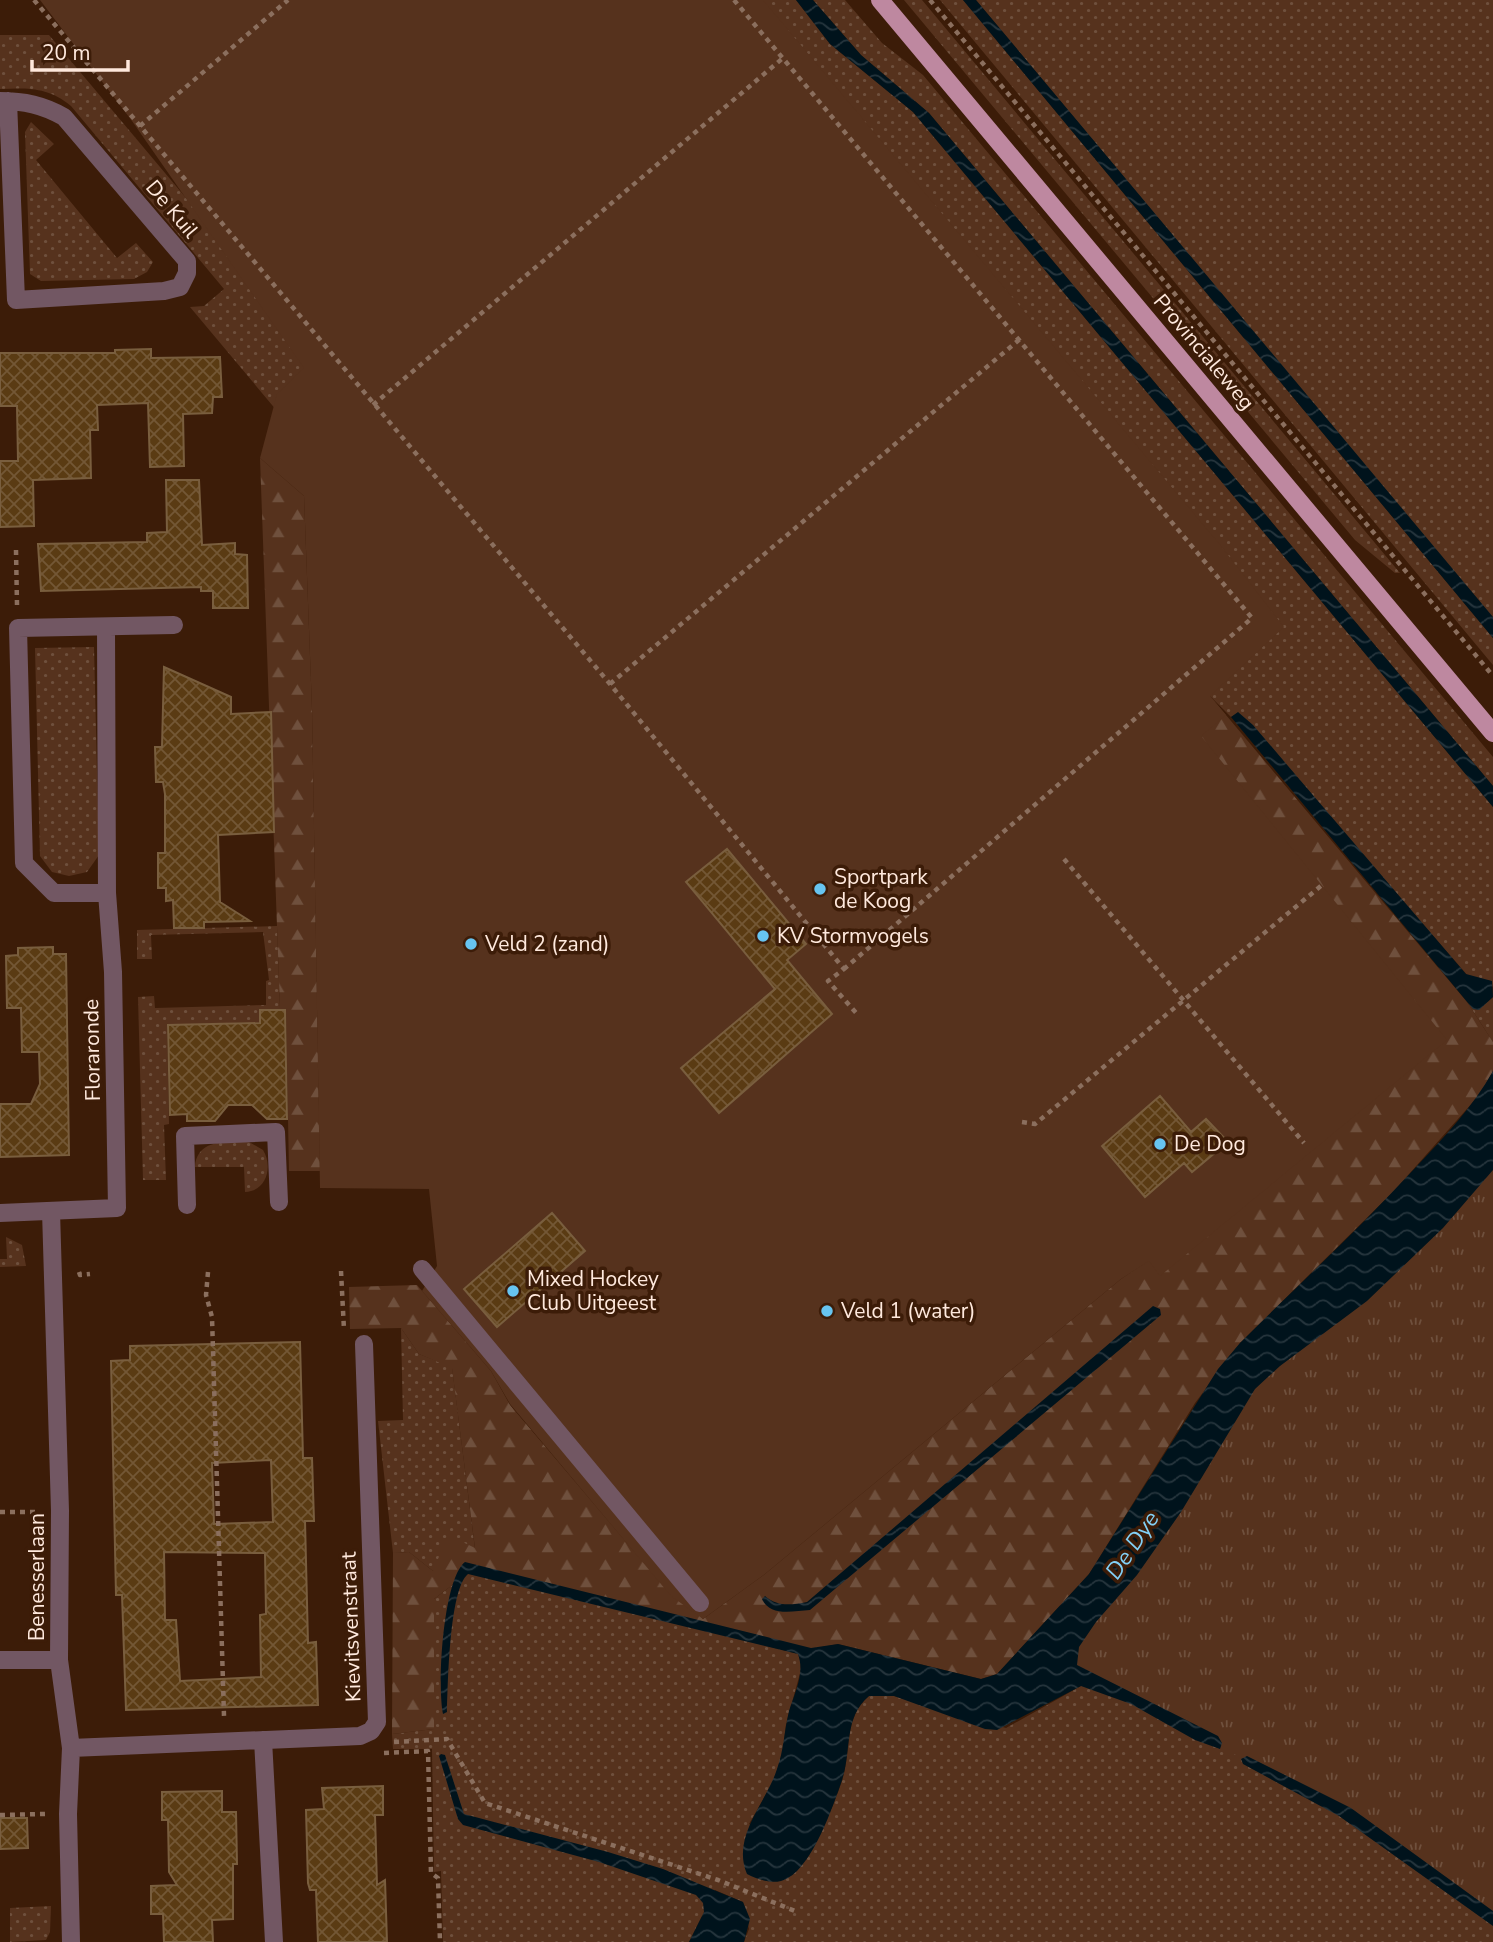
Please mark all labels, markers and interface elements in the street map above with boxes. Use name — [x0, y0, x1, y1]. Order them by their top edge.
scale bar — [32, 28, 128, 72]
text: 20 m — [42, 39, 91, 67]
street label: De Kuil — [139, 174, 205, 245]
street label: Provincialeweg — [1147, 288, 1261, 416]
place label: Sportpark de Koog — [834, 863, 928, 915]
marker: Sportpark de Koog — [812, 881, 828, 897]
place label: KV Stormvogels — [777, 922, 929, 950]
marker: KV Stormvogels — [755, 928, 771, 944]
place label: Veld 2 (zand) — [484, 930, 609, 958]
marker: Veld 2 (zand) — [463, 936, 479, 952]
street label: Floraronde — [77, 999, 107, 1101]
place label: De Dog — [1174, 1130, 1246, 1158]
marker: De Dog — [1152, 1136, 1168, 1152]
place label: Mixed Hockey Club Uitgeest — [527, 1265, 659, 1317]
marker: Mixed Hockey Club Uitgeest — [505, 1283, 521, 1299]
place label: Veld 1 (water) — [840, 1297, 975, 1325]
marker: Veld 1 (water) — [819, 1303, 835, 1319]
water label: De Dye — [1098, 1505, 1167, 1586]
street label: Benesserlaan — [23, 1513, 51, 1641]
street label: Kievitsvenstraat — [334, 1551, 368, 1702]

